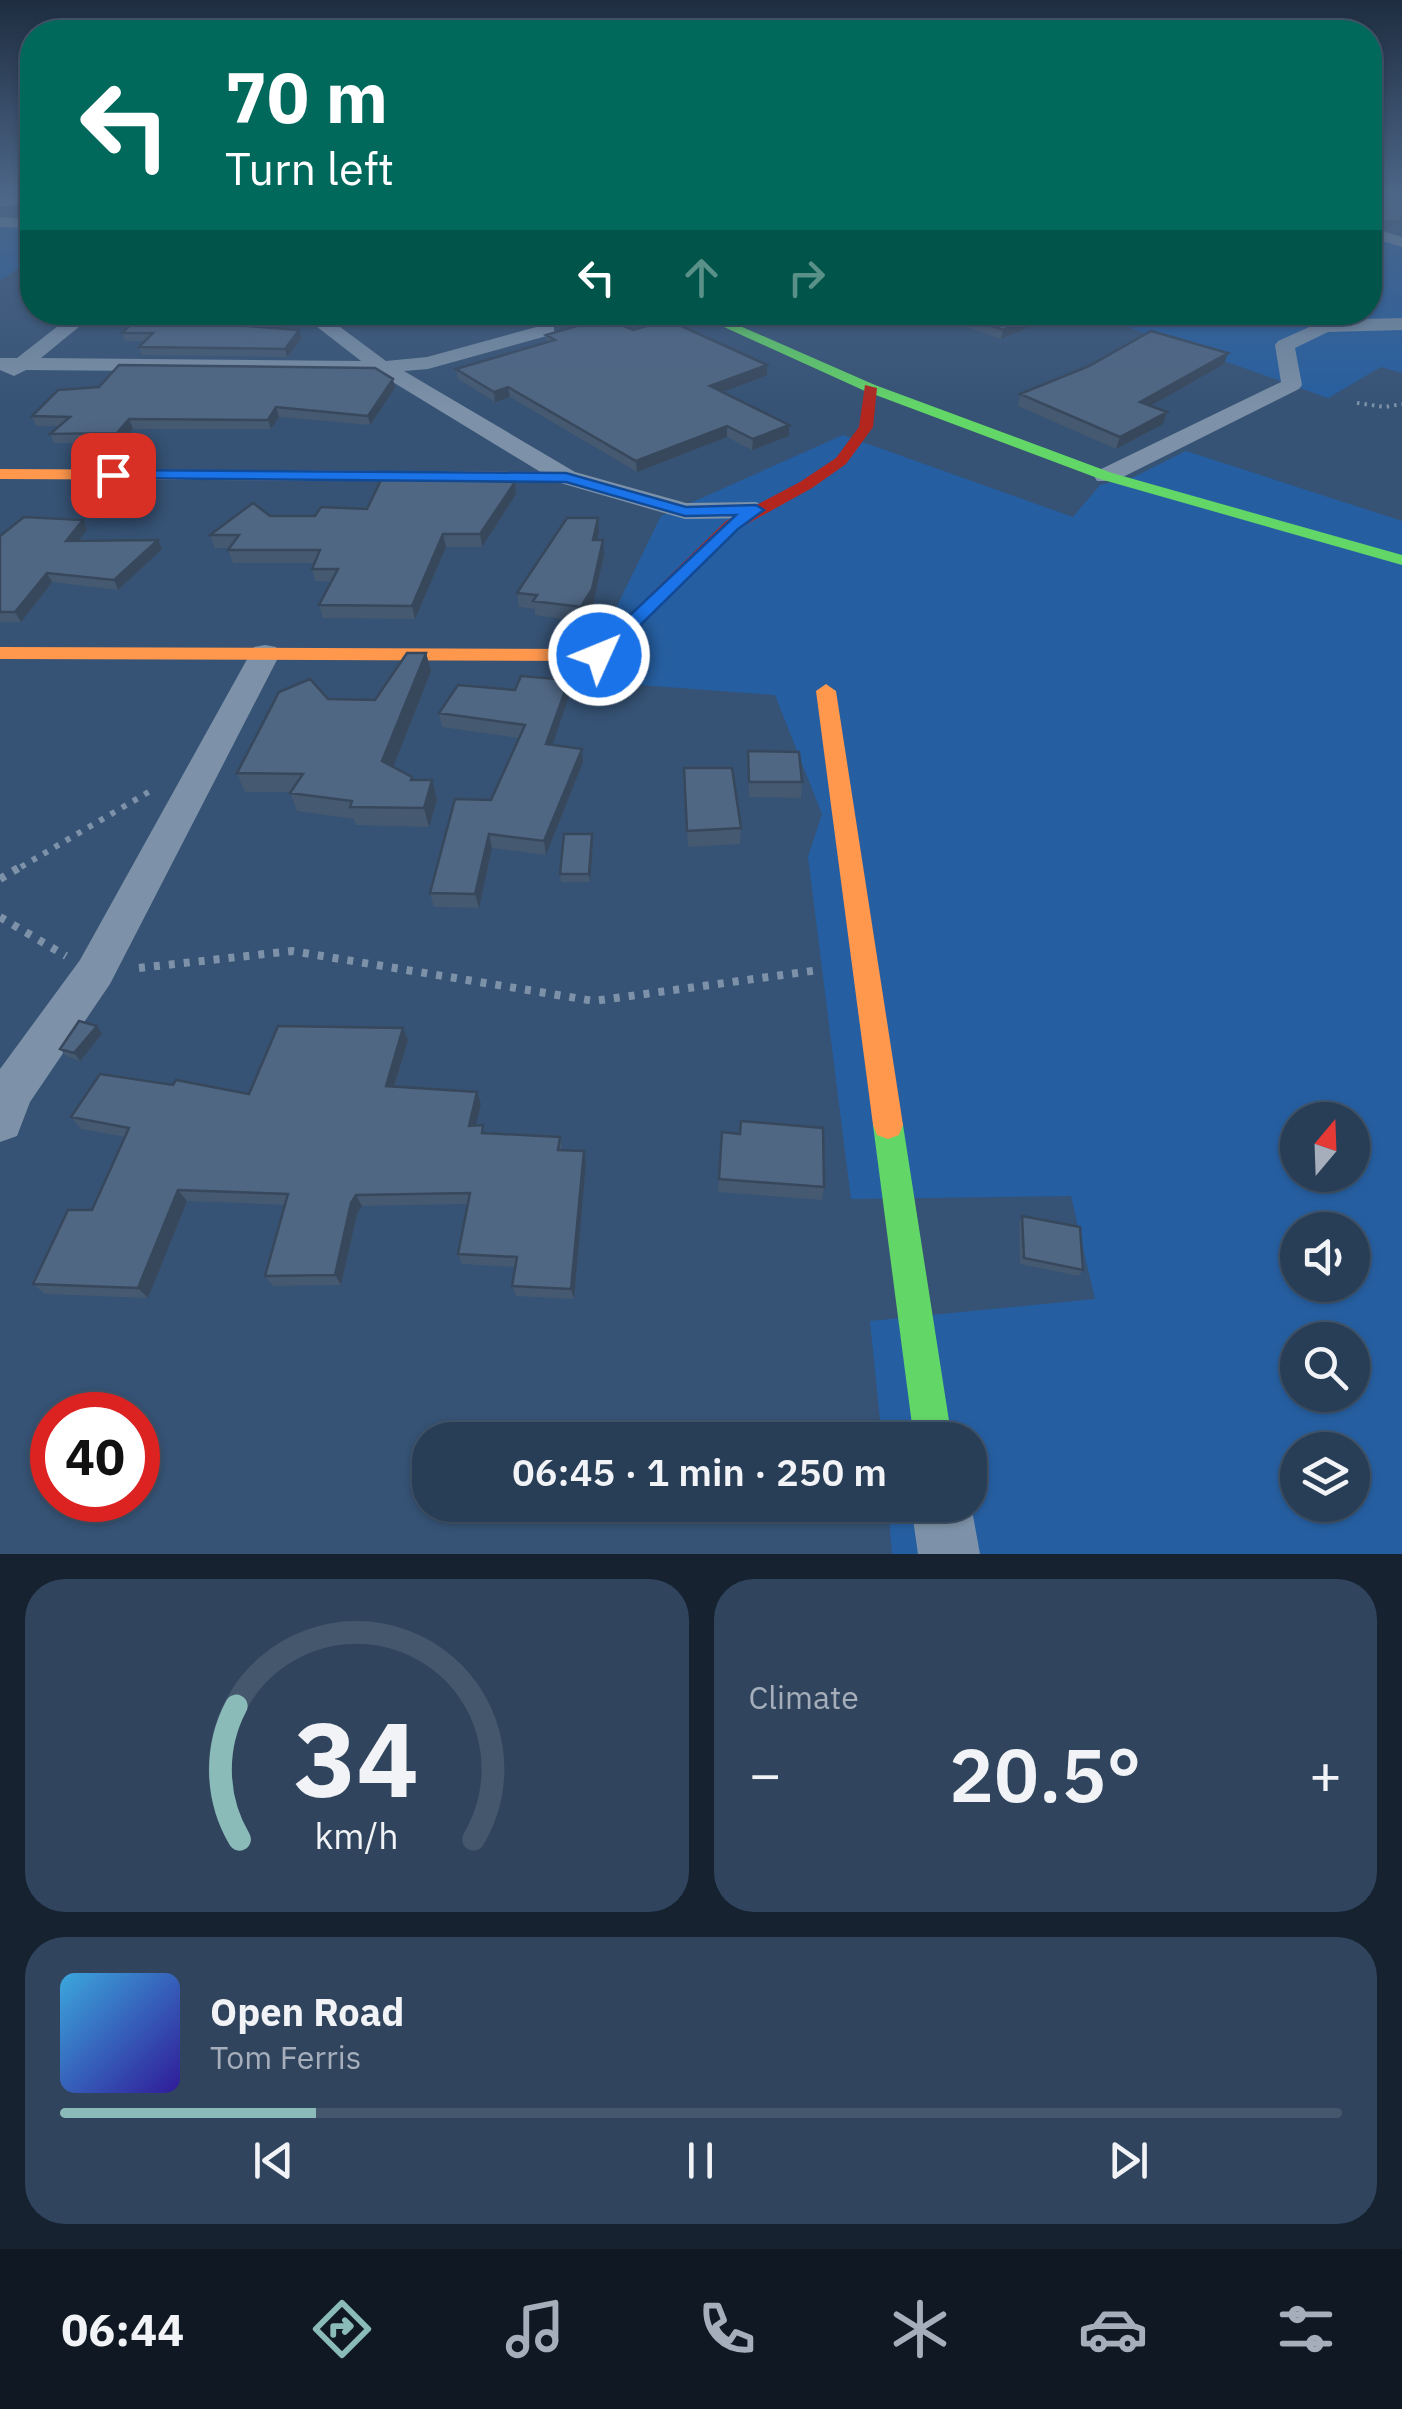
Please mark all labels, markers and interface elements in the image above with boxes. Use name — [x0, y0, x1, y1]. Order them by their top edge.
text: 70 m — [225, 51, 388, 142]
icon: left — [60, 60, 190, 190]
text: Turn left — [225, 139, 394, 197]
icon: left — [569, 250, 624, 305]
icon: ahead — [674, 250, 729, 305]
icon: right — [779, 250, 834, 305]
pin — [71, 433, 156, 518]
icon: arrive — [86, 448, 141, 503]
position arrow — [547, 603, 651, 707]
north arrow — [1280, 1102, 1370, 1192]
map controls — [1280, 1102, 1370, 1522]
button: sound — [1280, 1212, 1370, 1302]
button: search — [1280, 1322, 1370, 1412]
speed limit sign: 40 — [30, 1392, 160, 1522]
button: layers — [1280, 1432, 1370, 1522]
text: 06:45 · 1 min · 250 m — [512, 1447, 887, 1496]
text: Climate — [749, 1676, 859, 1718]
text: 34 — [294, 1690, 419, 1826]
text: 20.5° — [949, 1725, 1142, 1823]
text: − — [749, 1738, 782, 1809]
text: + — [1309, 1738, 1342, 1809]
text: km/h — [315, 1812, 399, 1859]
text: Open Road — [210, 1987, 404, 2036]
text: Tom Ferris — [210, 2036, 361, 2078]
icon: previous — [246, 2133, 301, 2188]
icon: pause — [673, 2133, 728, 2188]
icon: next — [1101, 2133, 1156, 2188]
icon: directions — [307, 2294, 377, 2364]
icon: music — [500, 2294, 570, 2364]
icon: phone — [692, 2294, 762, 2364]
icon: climate — [885, 2294, 955, 2364]
icon: car — [1078, 2294, 1148, 2364]
icon: filters — [1271, 2294, 1341, 2364]
text: 06:44 — [61, 2300, 184, 2358]

